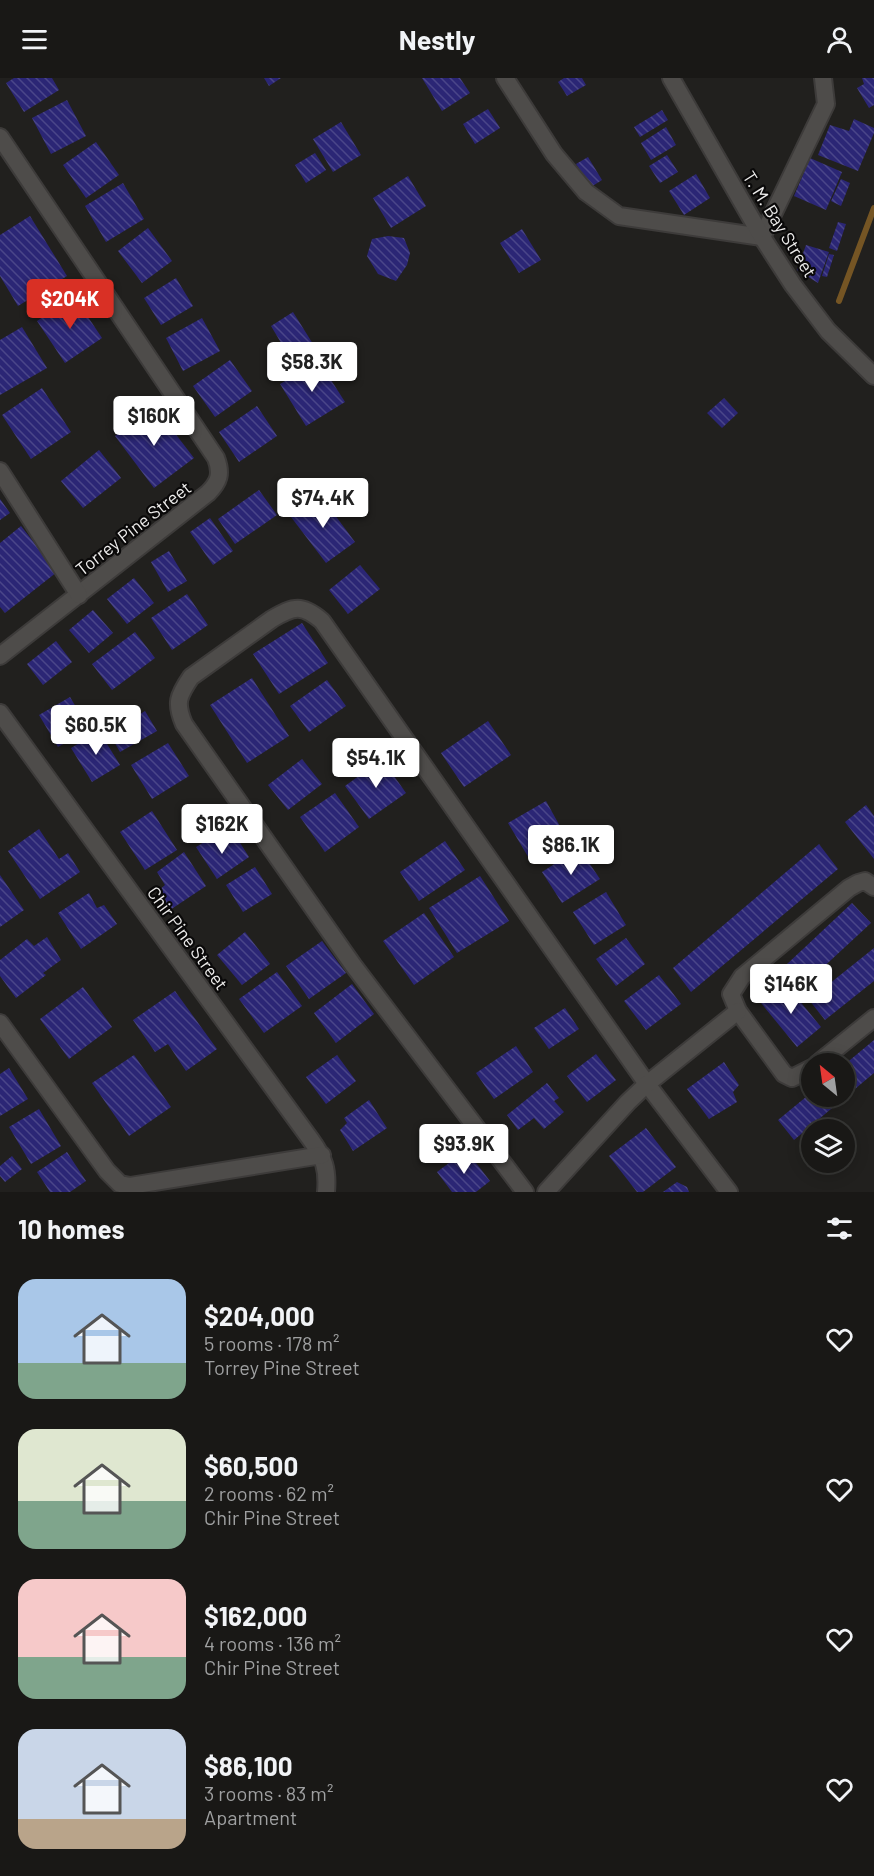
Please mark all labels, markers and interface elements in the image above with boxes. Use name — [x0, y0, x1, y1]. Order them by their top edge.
icon: menu — [18, 23, 51, 56]
text: Nestly — [399, 23, 475, 55]
icon: person — [823, 23, 856, 56]
street label: T. M. Bay Street — [739, 167, 821, 281]
pin: $204K — [28, 279, 112, 330]
text: $204K — [41, 286, 99, 310]
pin: $58.3K — [263, 342, 361, 393]
text: $58.3K — [281, 349, 343, 373]
pin: $160K — [112, 396, 196, 447]
text: $160K — [127, 403, 181, 427]
street label: Torrey Pine Street — [71, 476, 195, 580]
pin: $74.4K — [274, 478, 372, 529]
text: $74.4K — [291, 485, 355, 509]
pin: $60.5K — [47, 705, 145, 756]
text: $60.5K — [65, 712, 127, 736]
pin: $54.1K — [327, 738, 425, 789]
text: $54.1K — [346, 745, 406, 769]
pin: $162K — [180, 804, 264, 855]
text: $162K — [196, 811, 248, 835]
pin: $86.1K — [522, 825, 620, 876]
text: $86.1K — [542, 832, 600, 856]
street label: Chir Pine Street — [143, 882, 233, 994]
pin: $146K — [749, 964, 833, 1015]
text: $146K — [764, 971, 818, 995]
north arrow — [801, 1053, 855, 1107]
map controls — [801, 1053, 855, 1173]
button: layers — [801, 1119, 855, 1173]
pin: $93.9K — [415, 1124, 513, 1175]
text: $93.9K — [433, 1131, 495, 1155]
icon: filters — [823, 1212, 856, 1245]
text: 10 homes — [18, 1213, 125, 1244]
text: $204,000 — [204, 1300, 315, 1331]
icon: home — [66, 1303, 138, 1375]
icon: heart — [823, 1323, 856, 1356]
text: 5 rooms · 178 m² — [204, 1331, 340, 1355]
text: Torrey Pine Street — [204, 1355, 360, 1379]
text: $60,500 — [204, 1450, 298, 1481]
icon: home — [66, 1453, 138, 1525]
icon: heart — [823, 1473, 856, 1506]
text: 2 rooms · 62 m² — [204, 1481, 334, 1505]
text: Chir Pine Street — [204, 1505, 340, 1529]
text: $162,000 — [204, 1600, 307, 1631]
icon: home — [66, 1603, 138, 1675]
icon: heart — [823, 1623, 856, 1656]
text: 4 rooms · 136 m² — [204, 1631, 341, 1655]
text: Chir Pine Street — [204, 1655, 340, 1679]
text: $86,100 — [204, 1750, 293, 1781]
icon: home — [66, 1753, 138, 1825]
icon: heart — [823, 1773, 856, 1806]
text: 3 rooms · 83 m² — [204, 1781, 333, 1805]
text: Apartment — [204, 1805, 297, 1829]

